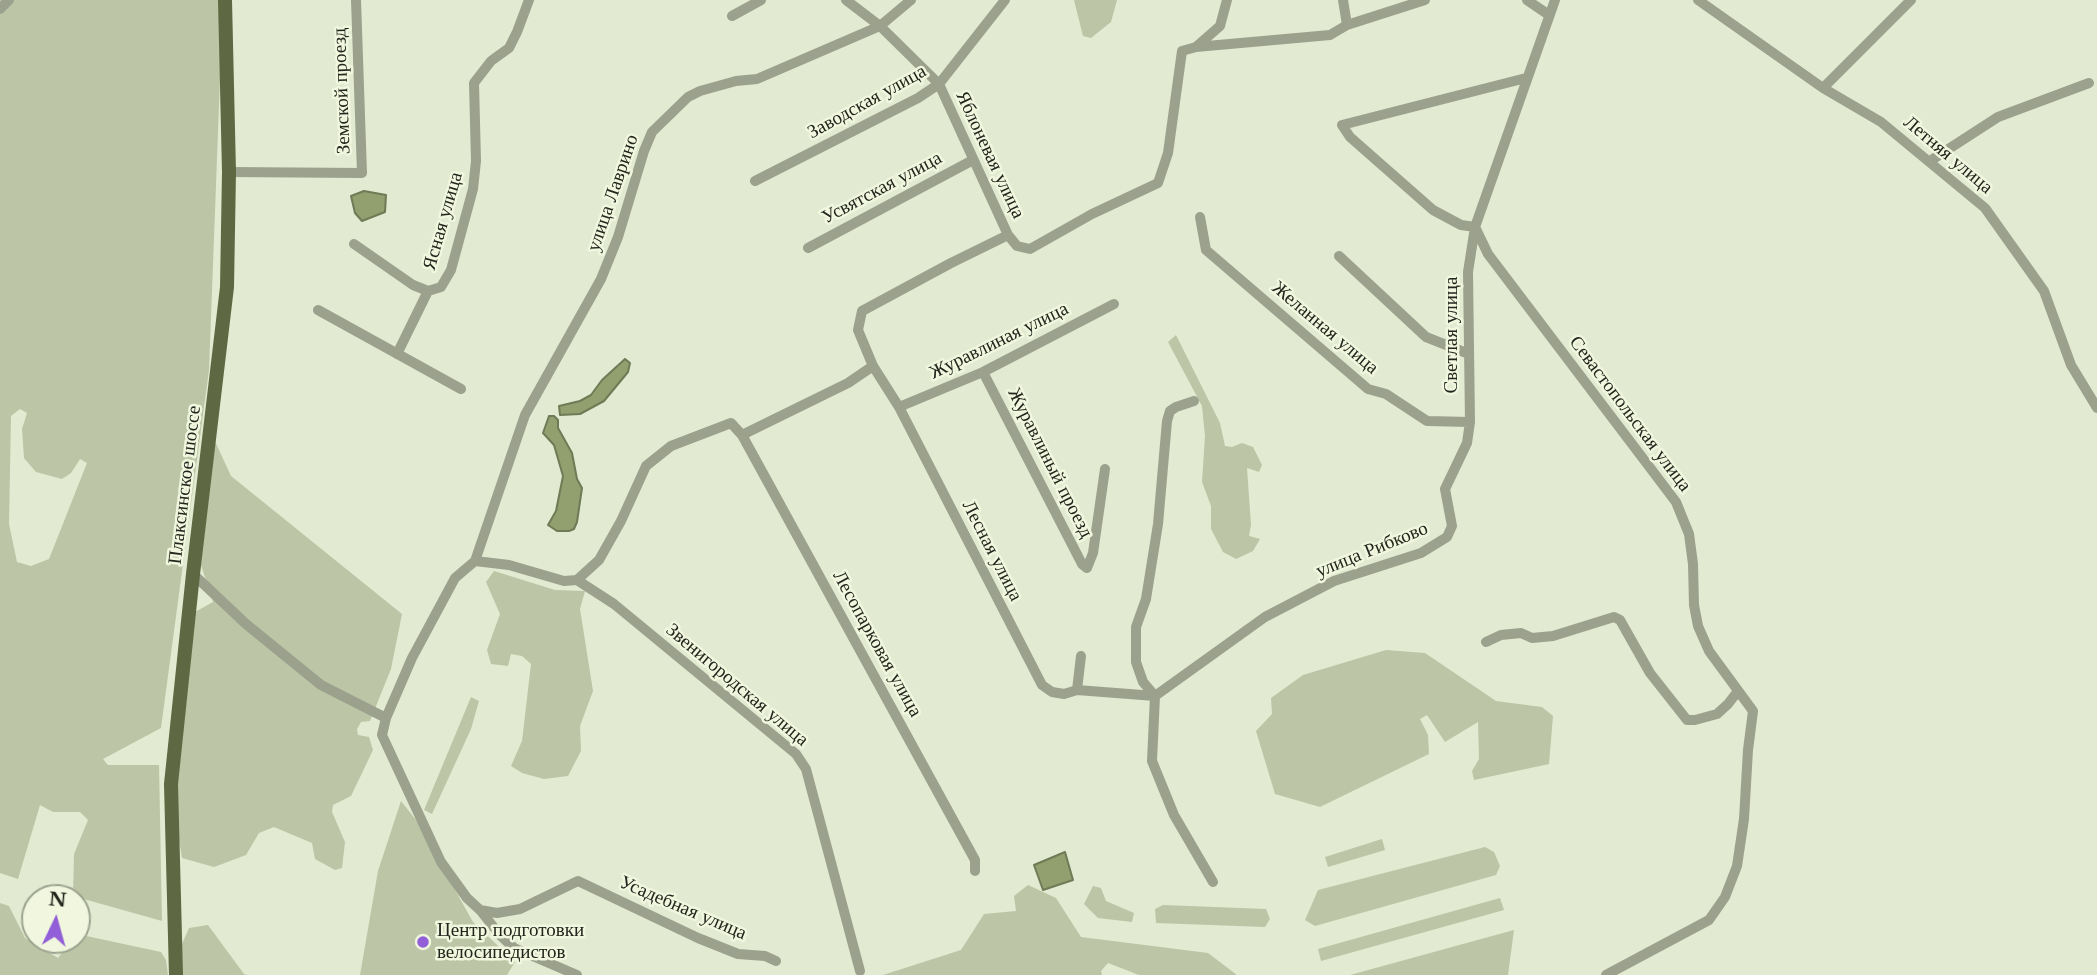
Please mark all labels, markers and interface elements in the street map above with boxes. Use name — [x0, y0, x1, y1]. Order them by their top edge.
street label: Земской проезд — [328, 27, 356, 155]
street label: Заводская улица — [804, 60, 930, 144]
street label: Яблоневая улица — [951, 88, 1029, 222]
street label: Летняя улица — [1899, 111, 1997, 199]
street label: улица Лаврино — [582, 132, 644, 254]
street label: Усвятская улица — [818, 147, 946, 229]
street label: Ясная улица — [418, 169, 468, 273]
street label: Желанная улица — [1267, 277, 1383, 379]
street label: Светлая улица — [1441, 277, 1463, 393]
street label: Журавлиная улица — [926, 298, 1072, 384]
street label: Севастопольская улица — [1564, 332, 1696, 496]
street label: Журавлиный проезд — [1002, 384, 1098, 542]
street label: Плаксинское шоссе — [164, 404, 206, 566]
street label: Лесная улица — [957, 497, 1027, 605]
street label: улица Рибково — [1313, 517, 1431, 583]
street label: Лесопарковая улица — [827, 567, 927, 721]
street label: Звенигородская улица — [661, 619, 813, 751]
street label: Усадебная улица — [616, 871, 750, 945]
north arrow — [21, 884, 91, 954]
text: N — [48, 887, 68, 912]
place label: Центр подготовки велосипедистов — [437, 920, 584, 964]
marker: Центр подготовки велосипедистов — [415, 934, 431, 950]

